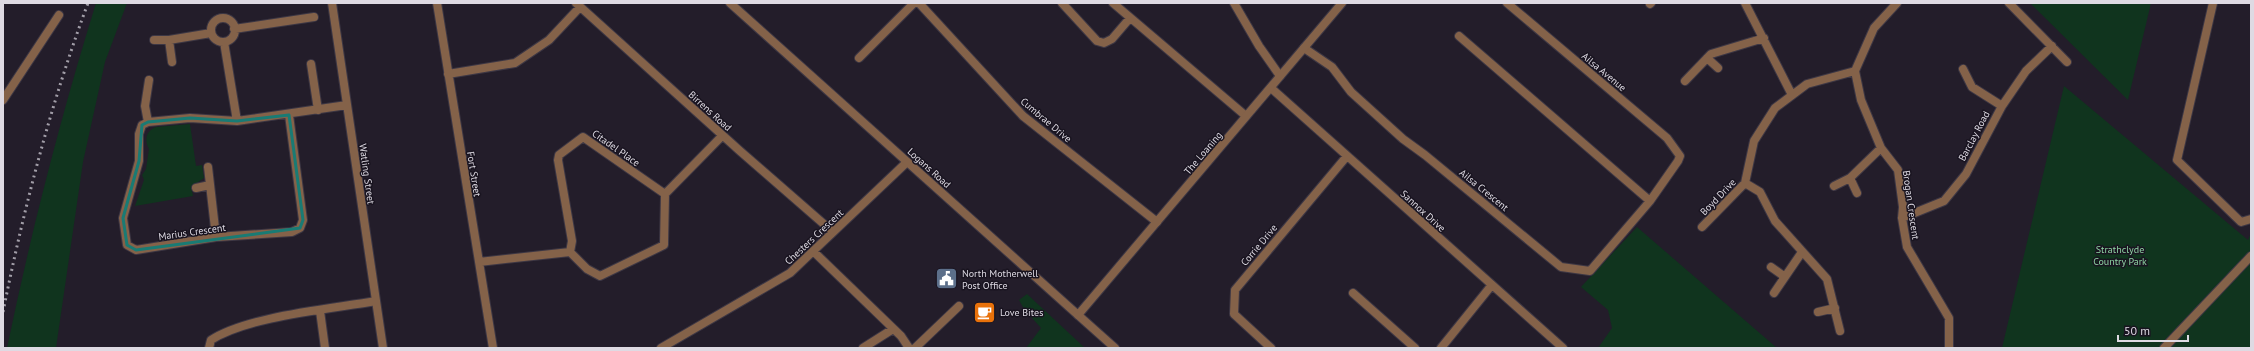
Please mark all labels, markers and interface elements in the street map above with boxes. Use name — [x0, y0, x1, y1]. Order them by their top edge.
street label: Ailsa Avenue — [1579, 50, 1629, 94]
street label: Birrens Road — [686, 88, 734, 134]
street label: Cumbrae Drive — [1018, 95, 1074, 145]
street label: Barclay Road — [1955, 109, 1993, 163]
street label: Citadel Place — [589, 127, 643, 169]
street label: The Loaning — [1181, 129, 1225, 177]
street label: Watling Street — [356, 143, 378, 206]
street label: Logans Road — [905, 145, 953, 191]
street label: Fort Street — [464, 150, 484, 198]
street label: Ailsa Crescent — [1457, 166, 1512, 214]
street label: Brogan Crescent — [1900, 170, 1922, 241]
street label: Boyd Drive — [1697, 176, 1739, 218]
street label: Sannox Drive — [1398, 187, 1448, 235]
street label: Chesters Crescent — [782, 206, 847, 268]
street label: Marius Crescent — [158, 221, 227, 243]
street label: Corrie Drive — [1238, 222, 1280, 268]
park label: Strathclyde Country Park — [2093, 243, 2147, 268]
public building icon: North Motherwell Post Office — [933, 266, 959, 292]
place label: North Motherwell Post Office — [962, 267, 1038, 292]
cafe icon: Love Bites — [971, 299, 997, 325]
place label: Love Bites — [1000, 306, 1043, 319]
scale bar — [2118, 317, 2188, 343]
text: 50 m — [2124, 323, 2150, 338]

